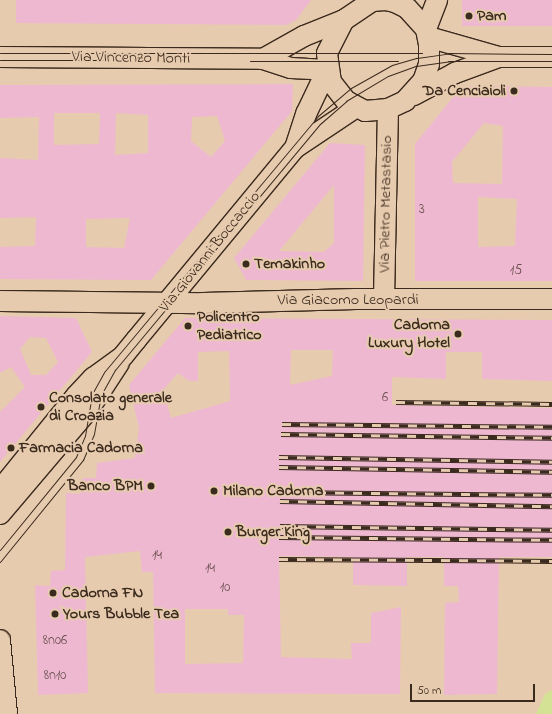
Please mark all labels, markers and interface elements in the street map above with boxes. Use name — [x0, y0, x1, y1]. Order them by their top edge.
place label: Pam — [477, 6, 506, 26]
marker: Pam — [464, 11, 474, 21]
street label: Via Vincenzo Monti — [72, 47, 190, 69]
place label: Da Cenciaioli — [423, 81, 506, 101]
marker: Da Cenciaioli — [509, 86, 519, 96]
street label: Via Pietro Metastasio — [375, 135, 397, 273]
street label: Via Giovanni Boccaccio — [155, 188, 265, 316]
house number: 3 — [419, 202, 425, 218]
place label: Temakinho — [254, 254, 325, 274]
marker: Temakinho — [241, 259, 251, 269]
house number: 15 — [510, 263, 522, 279]
street label: Via Giacomo Leopardi — [277, 290, 419, 310]
place label: Policentro Pediatrico — [197, 307, 262, 345]
place label: Cadorna Luxury Hotel — [368, 315, 450, 353]
marker: Policentro Pediatrico — [182, 320, 194, 332]
marker: Cadorna Luxury Hotel — [453, 329, 463, 339]
place label: Consolato generale di Croazia — [49, 388, 172, 426]
house number: 6 — [382, 390, 388, 406]
marker: Consolato generale di Croazia — [36, 402, 46, 412]
place label: Farmacia Cadorna — [19, 438, 143, 458]
marker: Farmacia Cadorna — [6, 443, 16, 453]
place label: Banco BPM — [67, 476, 143, 496]
marker: Banco BPM — [146, 481, 156, 491]
place label: Milano Cadorna — [223, 481, 323, 501]
marker: Milano Cadorna — [208, 485, 220, 497]
place label: Burger King — [236, 522, 310, 542]
marker: Burger King — [223, 527, 233, 537]
house number: 14 — [152, 548, 162, 564]
house number: 14 — [205, 561, 215, 577]
house number: 10 — [220, 580, 230, 596]
place label: Cadorna FN — [62, 583, 143, 603]
marker: Cadorna FN — [47, 587, 59, 599]
place label: Yours Bubble Tea — [63, 604, 179, 624]
marker: Yours Bubble Tea — [50, 609, 60, 619]
house number: 8n06 — [43, 633, 67, 649]
house number: 8n10 — [44, 668, 66, 684]
scale bar — [412, 676, 537, 702]
text: 50 m — [417, 682, 441, 700]

